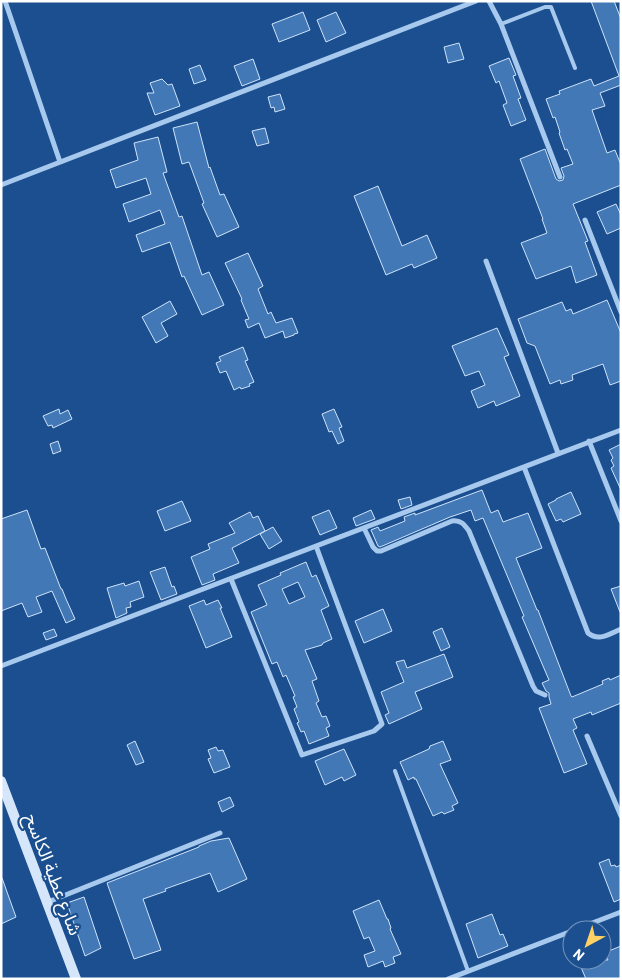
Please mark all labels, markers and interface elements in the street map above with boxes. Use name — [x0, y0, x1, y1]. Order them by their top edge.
street label: شارع عطية الكاسح — [17, 810, 87, 939]
north arrow — [562, 920, 612, 970]
text: N — [569, 946, 587, 965]

